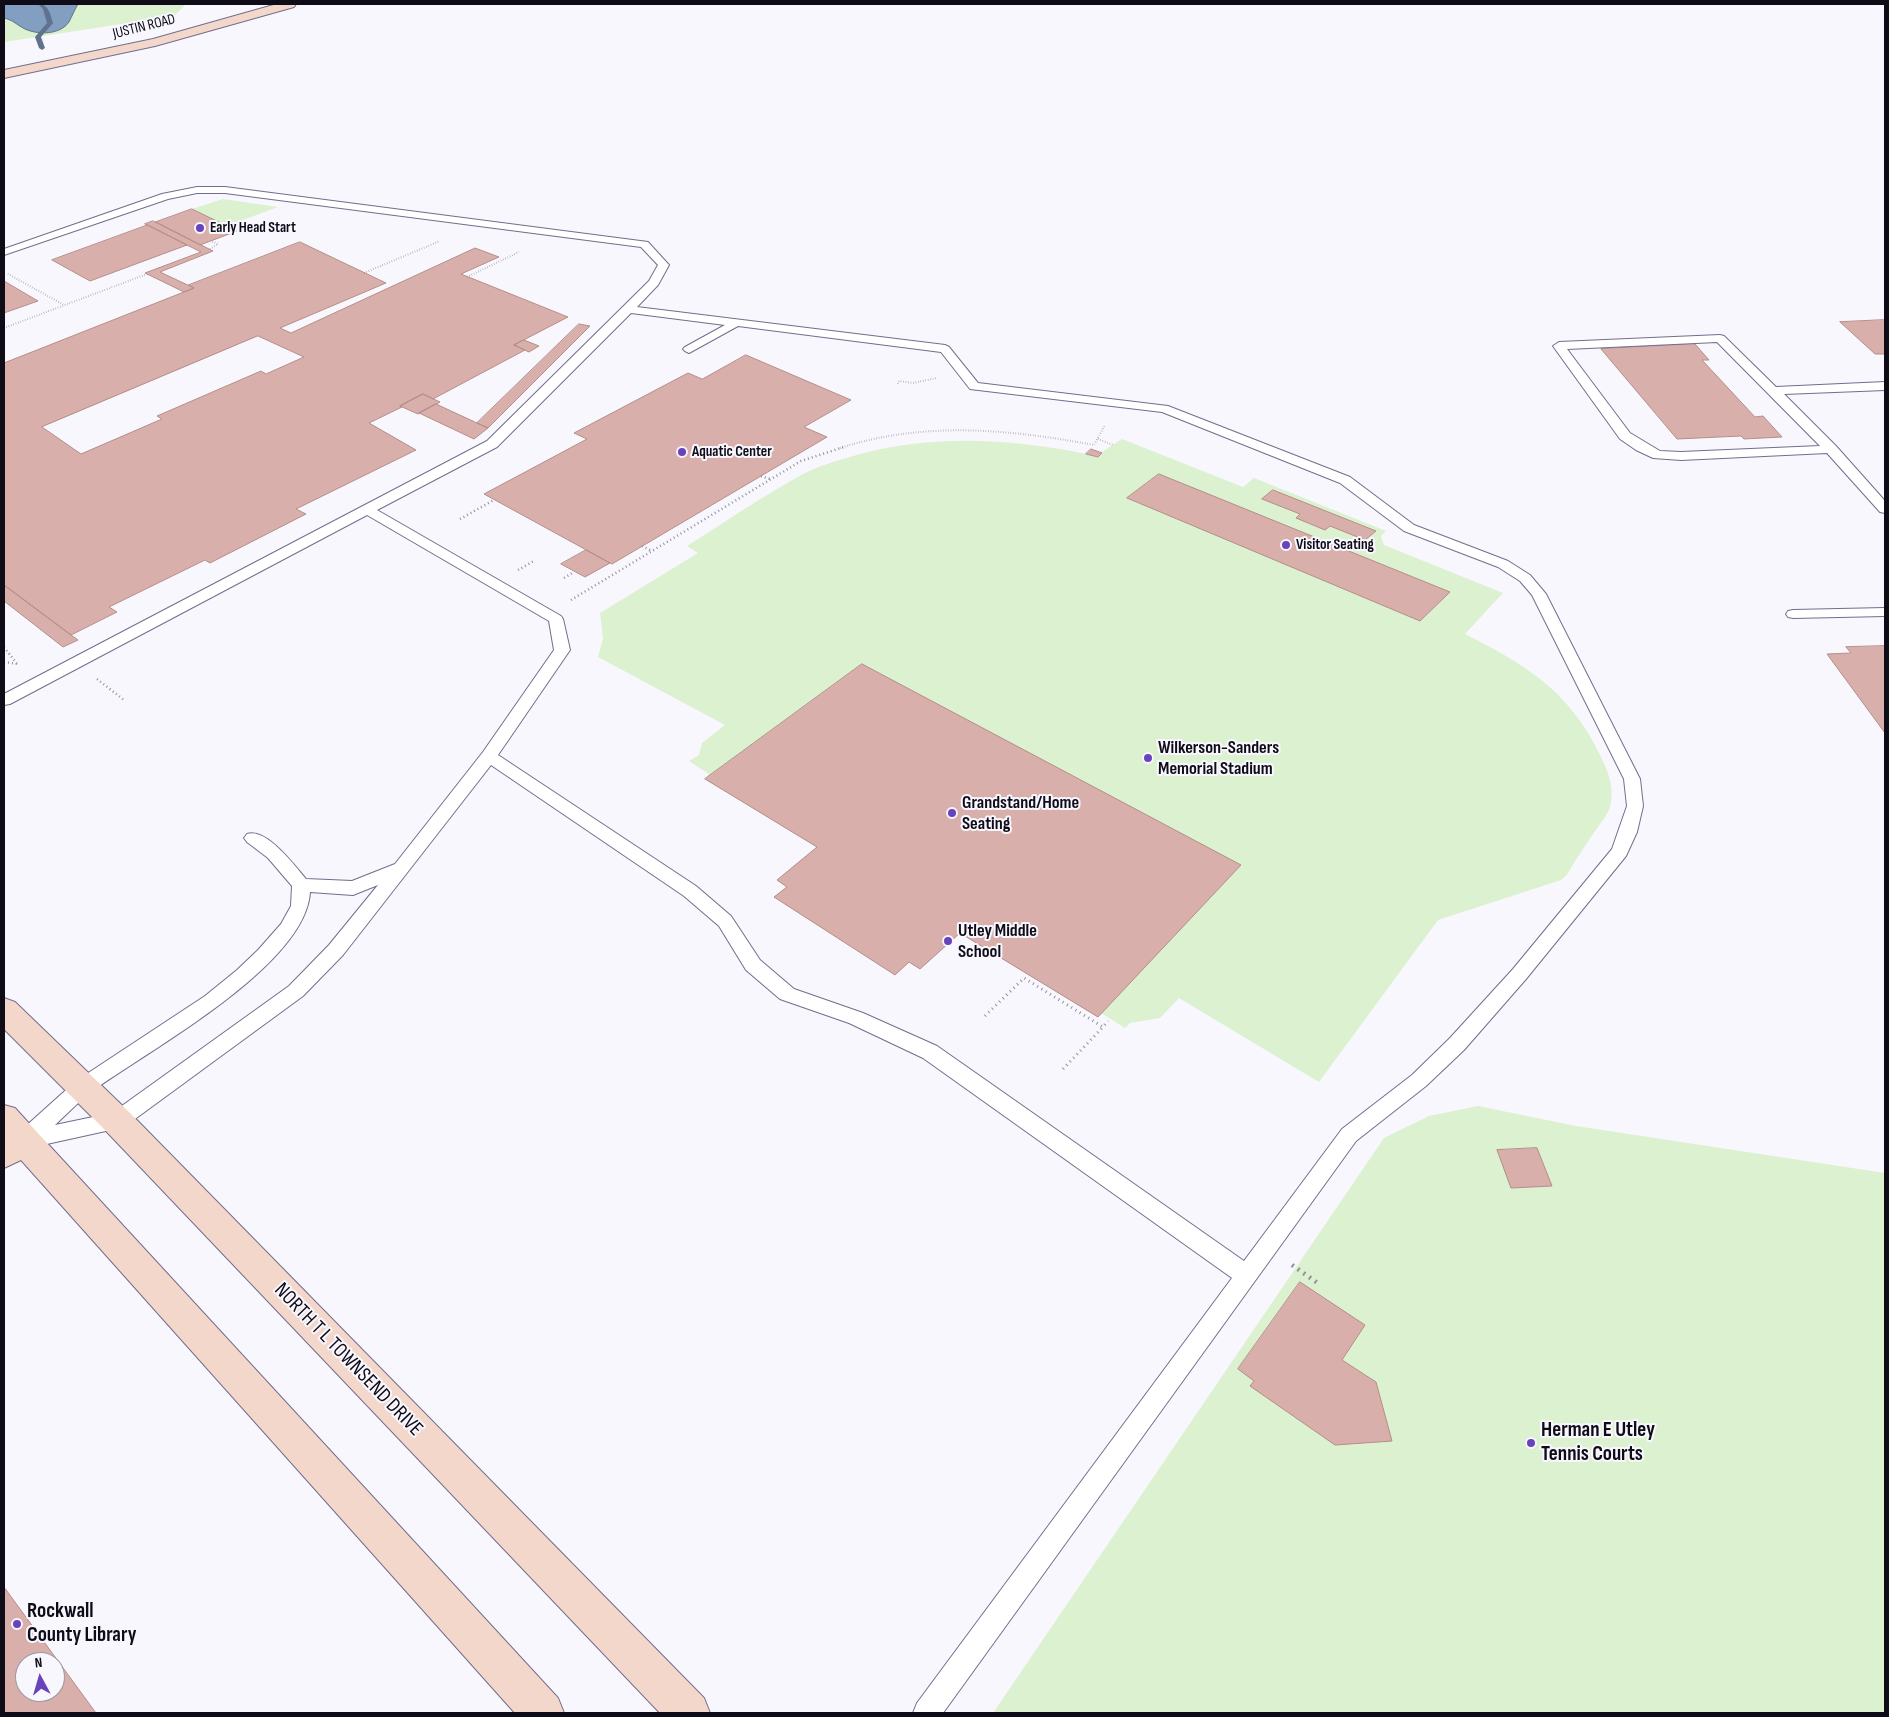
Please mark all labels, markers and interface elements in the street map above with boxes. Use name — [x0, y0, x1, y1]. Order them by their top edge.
street label: JUSTIN ROAD — [111, 11, 177, 43]
place label: Early Head Start — [210, 219, 296, 237]
marker: Early Head Start — [194, 222, 206, 234]
place label: Aquatic Center — [692, 443, 772, 461]
marker: Aquatic Center — [676, 446, 688, 458]
place label: Visitor Seating — [1296, 536, 1374, 554]
marker: Visitor Seating — [1280, 539, 1292, 551]
place label: Wilkerson-Sanders Memorial Stadium — [1158, 737, 1279, 780]
marker: Wilkerson-Sanders Memorial Stadium — [1142, 752, 1154, 764]
place label: Grandstand/Home Seating — [962, 792, 1079, 834]
marker: Grandstand/Home Seating — [946, 807, 958, 819]
place label: Utley Middle School — [958, 920, 1037, 962]
marker: Utley Middle School — [942, 935, 954, 947]
street label: NORTH T L TOWNSEND DRIVE — [268, 1278, 428, 1442]
place label: Herman E Utley Tennis Courts — [1541, 1418, 1655, 1468]
marker: Herman E Utley Tennis Courts — [1525, 1437, 1537, 1449]
place label: Rockwall County Library — [27, 1599, 136, 1649]
marker: Rockwall County Library — [11, 1618, 23, 1630]
north arrow — [15, 1652, 65, 1702]
text: N — [34, 1654, 43, 1671]

